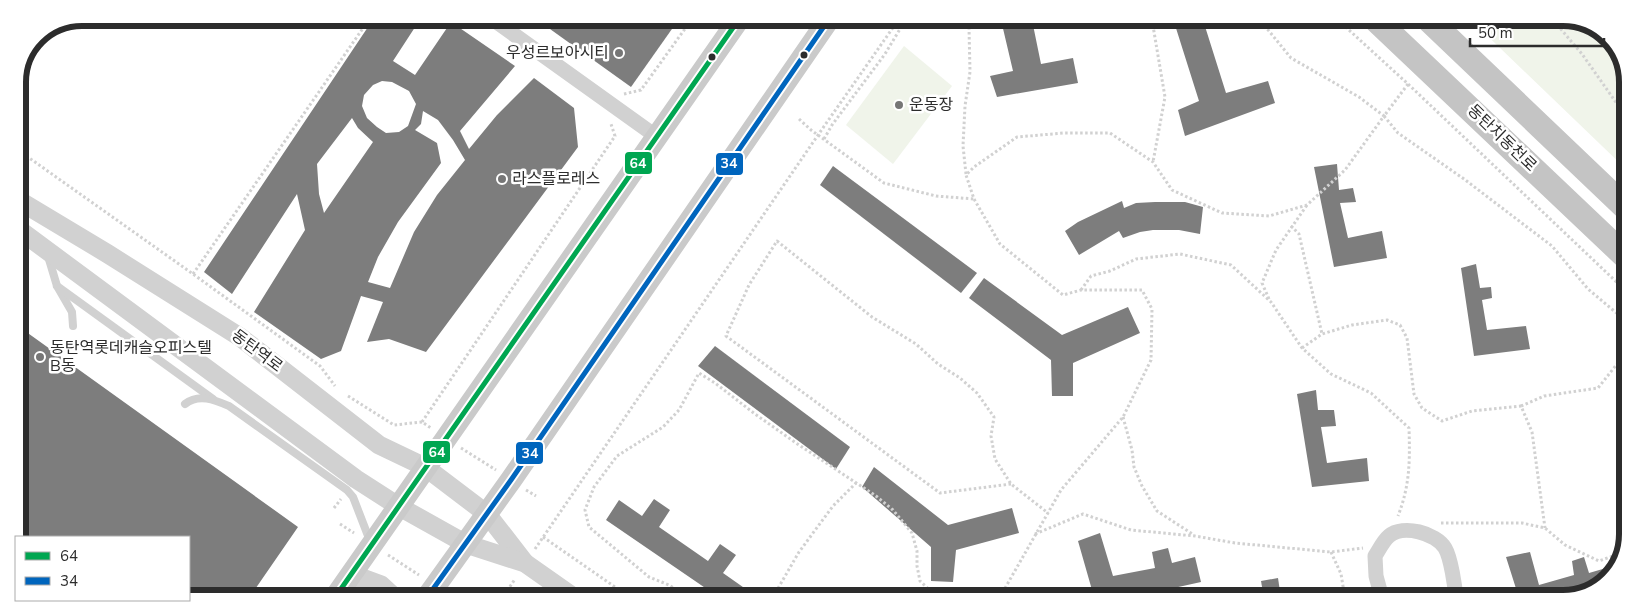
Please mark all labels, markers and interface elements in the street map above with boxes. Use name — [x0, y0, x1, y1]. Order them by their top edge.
scale bar — [1470, 15, 1604, 47]
text: 50 m — [1478, 23, 1513, 43]
place label: 우성르보아시티 — [506, 42, 609, 64]
marker: 우성르보아시티 — [613, 47, 625, 59]
unlabelled marker — [799, 50, 809, 60]
unlabelled marker — [707, 52, 717, 62]
place label: 운동장 — [909, 94, 953, 116]
marker: 운동장 — [893, 99, 905, 111]
street label: 동탄치동천로 — [1463, 99, 1542, 177]
line badge: 64 — [624, 151, 653, 175]
line badge: 34 — [715, 152, 744, 176]
text: 64 — [630, 154, 647, 173]
text: 34 — [721, 154, 738, 173]
place label: 라스플로레스 — [512, 168, 600, 190]
marker: 라스플로레스 — [496, 173, 508, 185]
street label: 동탄역로 — [227, 324, 287, 378]
place label: 동탄역롯데캐슬오피스텔 B동 — [50, 337, 212, 377]
marker: 동탄역롯데캐슬오피스텔 B동 — [34, 351, 46, 363]
line badge: 64 — [422, 440, 451, 464]
line badge: 34 — [515, 441, 544, 465]
text: 64 — [429, 443, 446, 462]
text: 34 — [522, 444, 539, 463]
legend — [15, 536, 190, 601]
text: 64 — [60, 546, 78, 566]
text: 34 — [60, 571, 78, 591]

